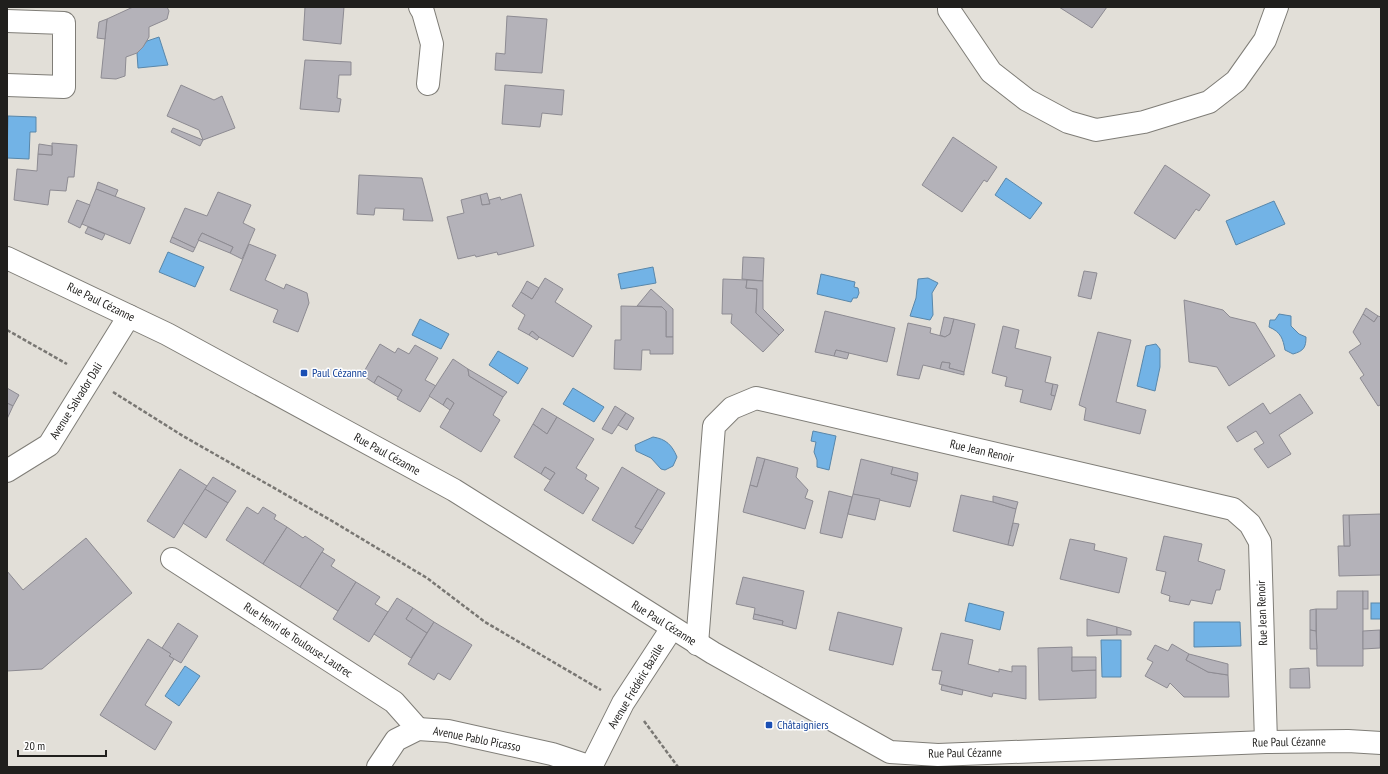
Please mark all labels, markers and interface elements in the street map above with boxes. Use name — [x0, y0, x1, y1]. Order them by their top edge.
street label: Rue Paul Cézanne — [65, 279, 138, 324]
street label: Avenue Salvador Dali — [46, 360, 105, 442]
place label: Paul Cézanne — [312, 365, 367, 380]
marker: Paul Cézanne — [299, 368, 309, 378]
street label: Rue Paul Cézanne — [351, 429, 423, 478]
street label: Rue Jean Renoir — [948, 436, 1016, 465]
street label: Rue Jean Renoir — [1253, 579, 1270, 646]
street label: Rue Paul Cézanne — [629, 597, 699, 648]
street label: Rue Henri de Toulouse-Lautrec — [241, 599, 356, 681]
street label: Avenue Frédéric Bazille — [604, 640, 667, 731]
place label: Châtaigniers — [777, 717, 829, 732]
marker: Châtaigniers — [764, 720, 774, 730]
street label: Avenue Pablo Picasso — [432, 723, 522, 754]
scale bar — [18, 732, 106, 758]
street label: Rue Paul Cézanne — [1252, 733, 1326, 750]
text: 20 m — [24, 738, 45, 753]
street label: Rue Paul Cézanne — [928, 744, 1002, 761]

